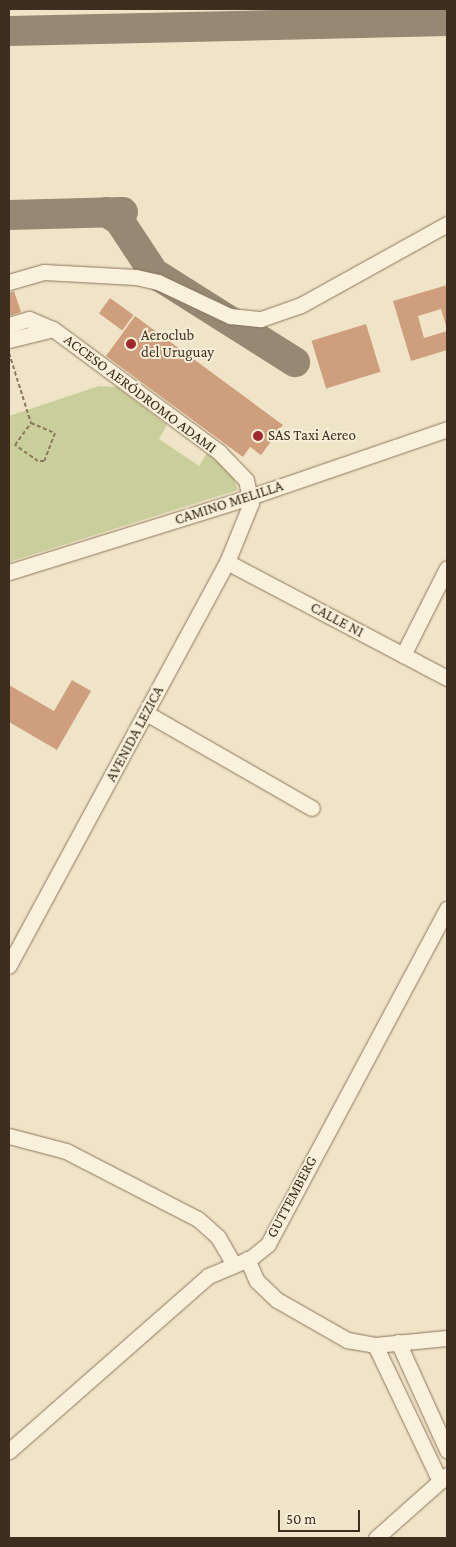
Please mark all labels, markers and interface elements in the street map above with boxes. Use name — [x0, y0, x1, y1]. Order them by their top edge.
place label: Aeroclub del Uruguay — [141, 326, 214, 361]
street label: ACCESO AERÓDROMO ADAMI — [60, 331, 220, 457]
marker: Aeroclub del Uruguay — [125, 338, 137, 350]
place label: SAS Taxi Aereo — [268, 427, 356, 445]
marker: SAS Taxi Aereo — [252, 430, 264, 442]
street label: CAMINO MELILLA — [172, 477, 286, 529]
street label: CALLE N1 — [307, 598, 367, 642]
street label: AVENIDA LEZICA — [102, 683, 168, 785]
street label: GUTTEMBERG — [263, 1153, 321, 1241]
scale bar — [281, 1500, 364, 1532]
text: 50 m — [286, 1511, 316, 1527]

